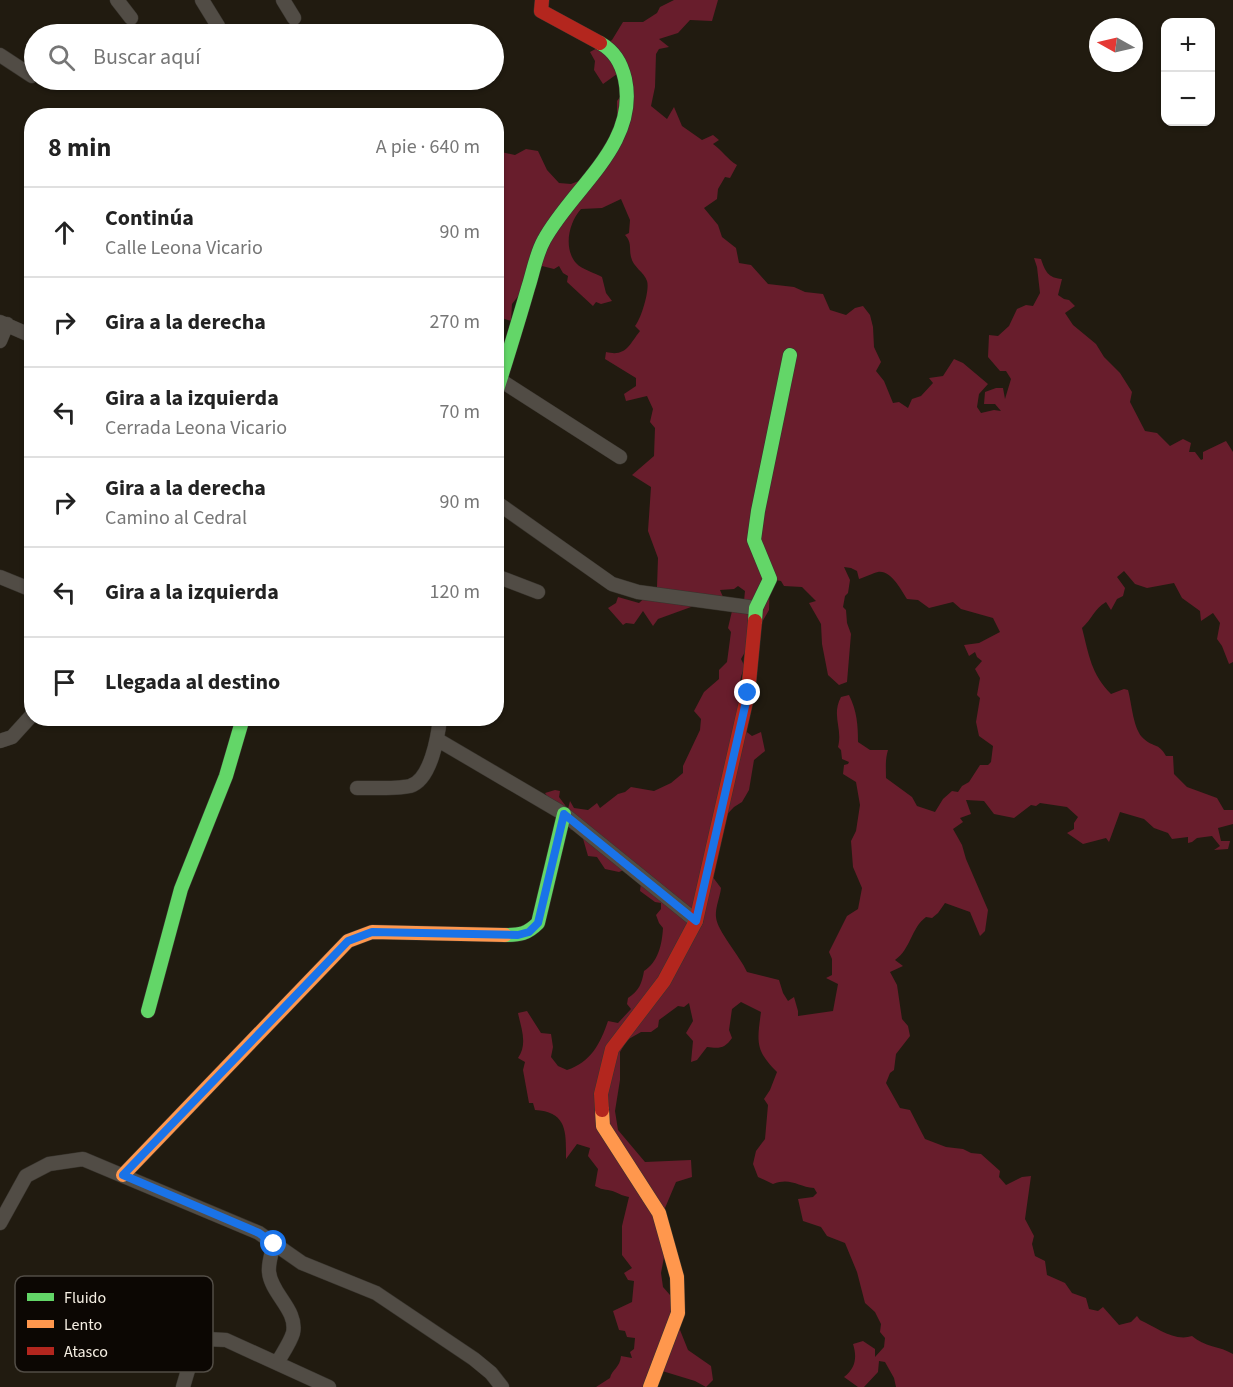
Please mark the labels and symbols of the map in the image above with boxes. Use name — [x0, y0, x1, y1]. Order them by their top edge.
north arrow — [1089, 18, 1143, 72]
route end — [734, 679, 760, 705]
route start — [260, 1230, 286, 1256]
legend — [15, 1276, 213, 1372]
text: Fluido — [64, 1287, 106, 1309]
text: Lento — [64, 1314, 102, 1336]
text: Atasco — [64, 1341, 108, 1363]

